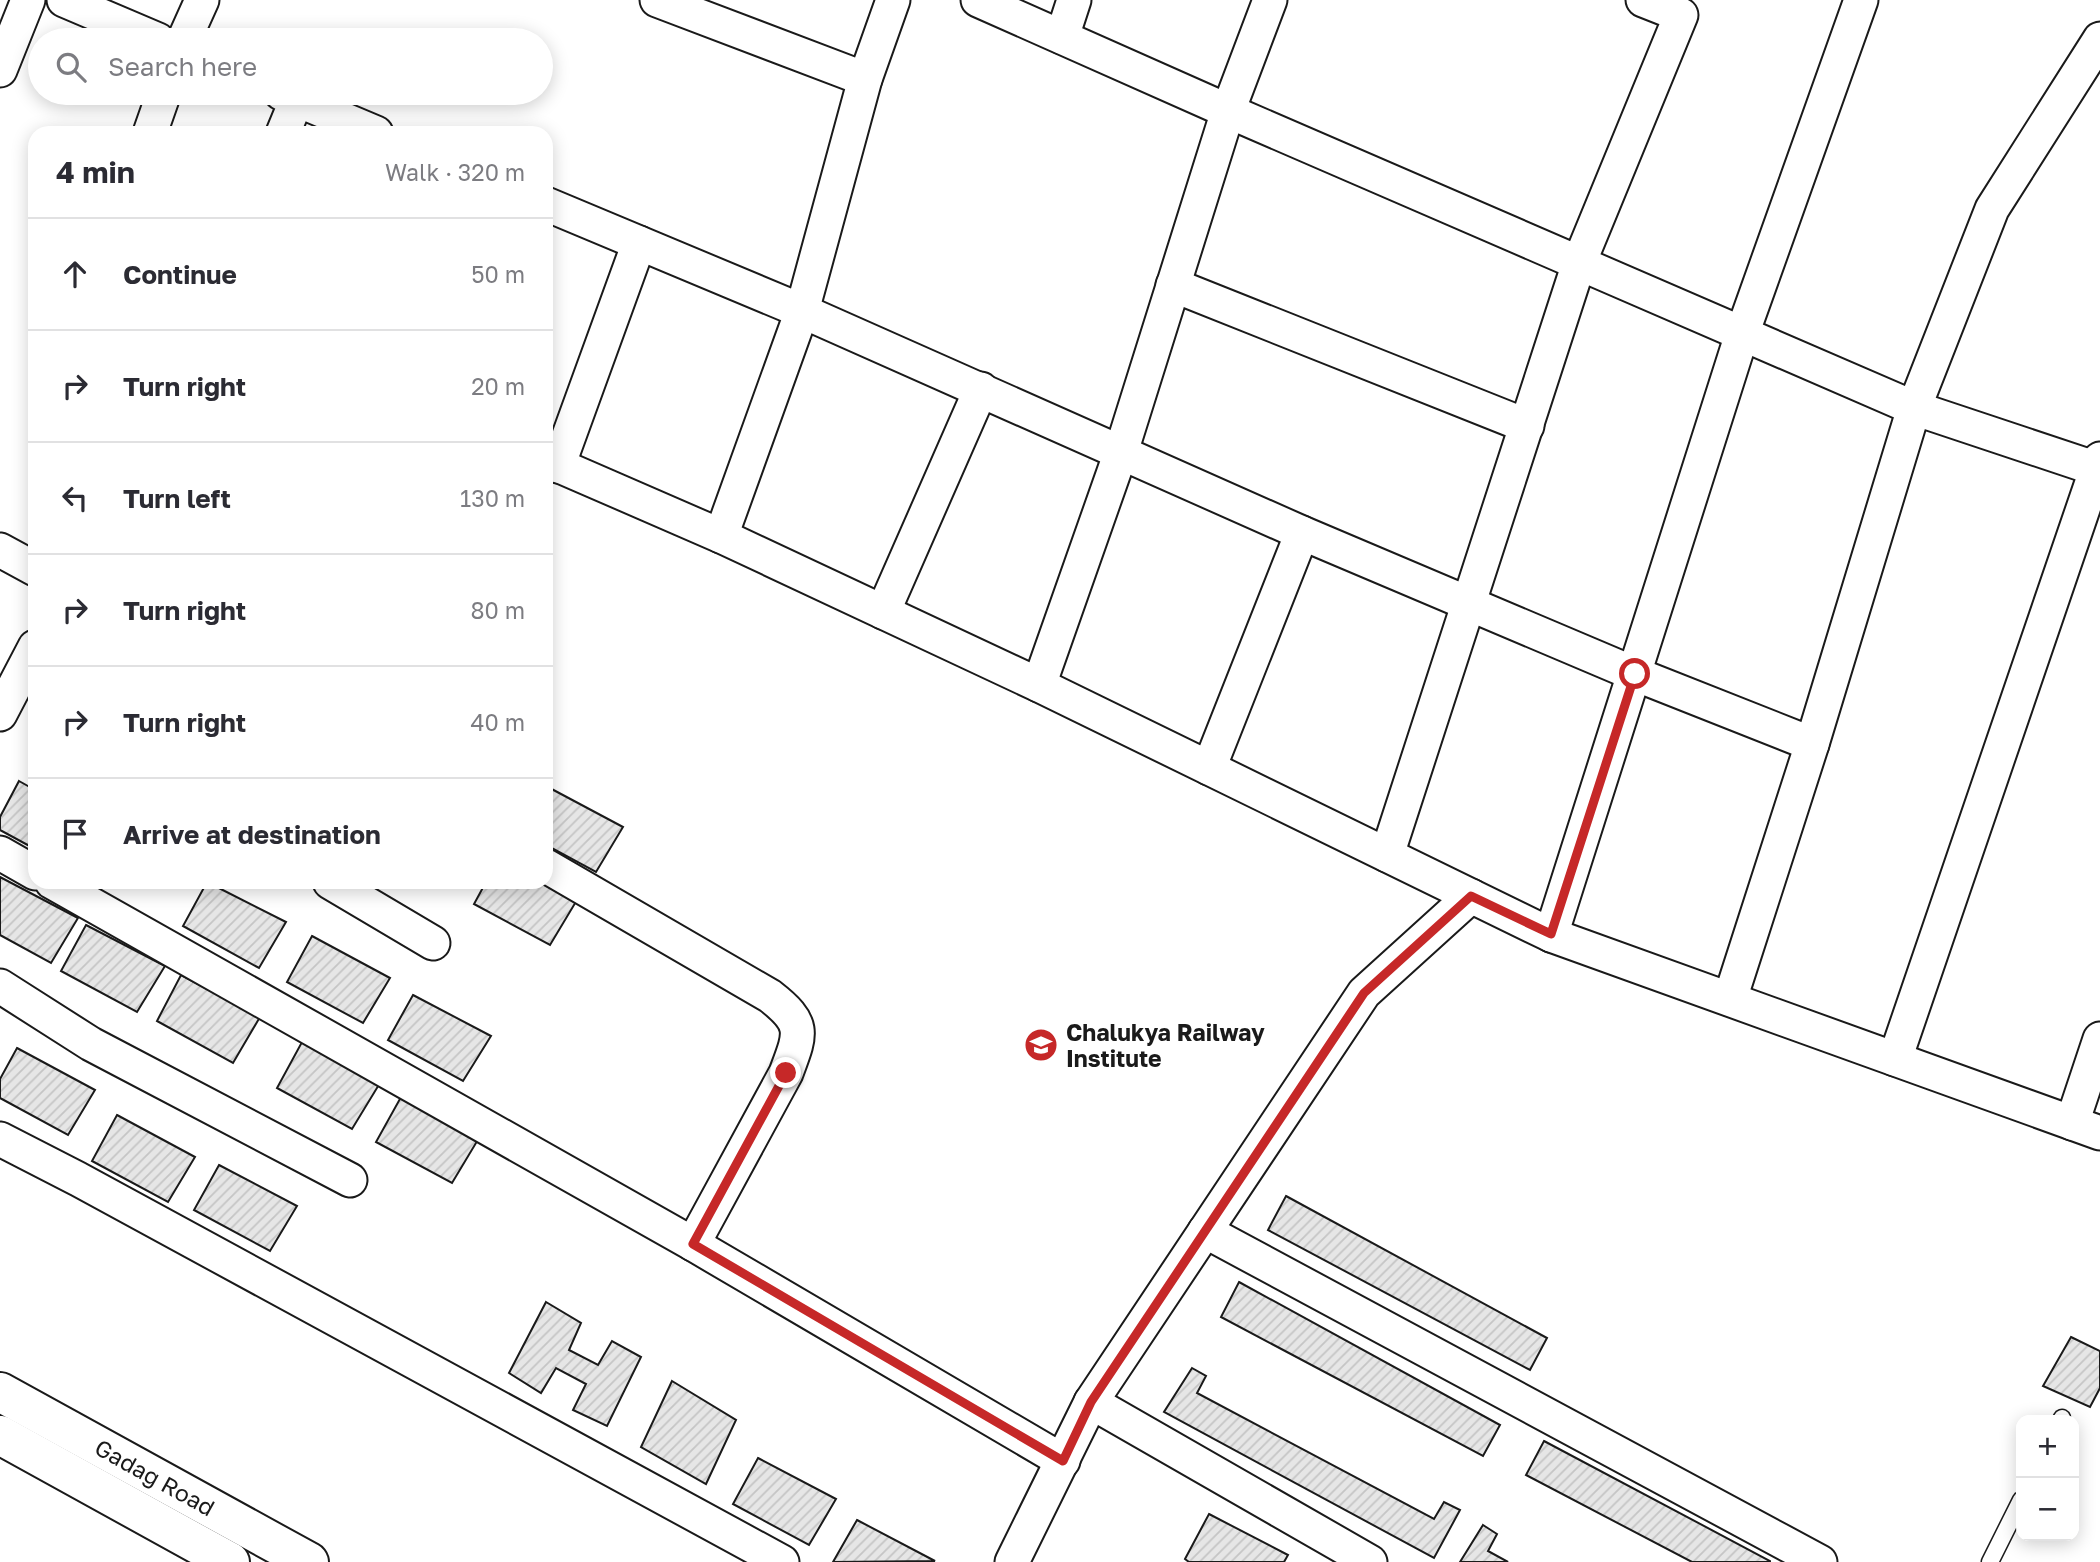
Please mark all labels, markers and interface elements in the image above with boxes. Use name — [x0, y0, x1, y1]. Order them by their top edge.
search box — [28, 28, 553, 105]
icon: search — [52, 48, 90, 86]
text: Search here — [108, 51, 257, 82]
text: 4 min — [56, 154, 135, 190]
text: Walk · 320 m — [385, 158, 525, 186]
icon: ahead — [56, 255, 94, 293]
text: Continue — [123, 259, 237, 290]
text: 50 m — [471, 260, 525, 288]
icon: right — [56, 367, 94, 405]
text: Turn right — [123, 371, 246, 402]
text: 20 m — [471, 372, 525, 400]
icon: left — [56, 479, 94, 517]
text: Turn left — [123, 483, 231, 514]
text: 130 m — [460, 484, 525, 512]
icon: right — [56, 591, 94, 629]
text: Turn right — [123, 595, 246, 626]
text: 80 m — [471, 596, 525, 624]
route start — [1619, 658, 1650, 689]
icon: right — [56, 703, 94, 741]
text: Turn right — [123, 707, 246, 738]
text: 40 m — [471, 708, 525, 736]
icon: arrive — [56, 815, 94, 853]
text: Arrive at destination — [123, 819, 381, 850]
place label: Chalukya Railway Institute — [1066, 1018, 1265, 1072]
school or university icon: Chalukya Railway Institute — [1022, 1026, 1060, 1064]
route end — [770, 1057, 801, 1088]
map controls — [2016, 1415, 2079, 1541]
button: + — [2016, 1415, 2079, 1478]
street label: Gadag Road — [90, 1433, 220, 1521]
button: − — [2016, 1478, 2079, 1541]

